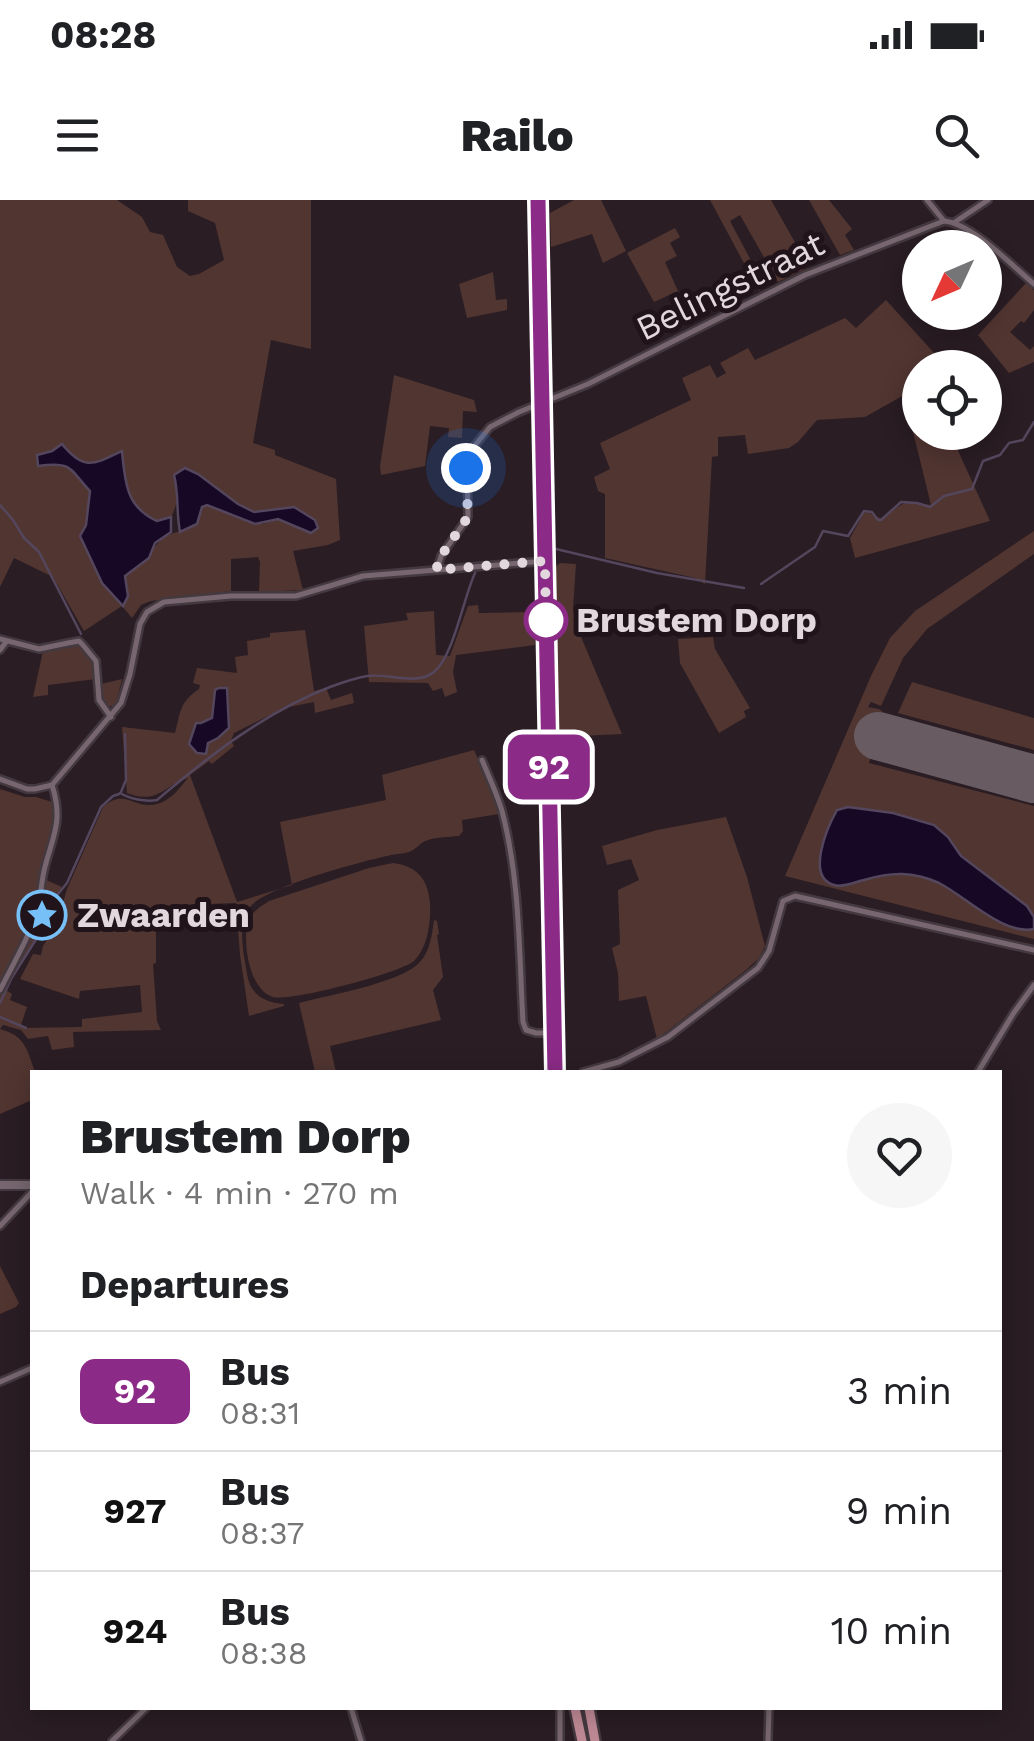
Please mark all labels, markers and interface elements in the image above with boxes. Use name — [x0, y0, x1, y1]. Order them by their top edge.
text: 08:28 — [50, 13, 156, 57]
icon: menu — [50, 108, 105, 163]
icon: search — [929, 108, 984, 163]
text: Railo — [460, 109, 574, 162]
street label: Belingstraat — [629, 222, 831, 350]
north arrow — [902, 230, 1002, 330]
map controls — [902, 230, 1002, 450]
button: locate — [902, 350, 1002, 450]
your location — [441, 443, 491, 493]
marker: Brustem Dorp — [525, 599, 567, 641]
place label: Brustem Dorp — [576, 599, 817, 641]
line badge: 92 — [504, 734, 594, 800]
text: 92 — [528, 746, 570, 788]
place icon: Zwaarden — [16, 889, 68, 941]
place label: Zwaarden — [77, 894, 250, 936]
button: heart — [847, 1103, 952, 1208]
text: Brustem Dorp — [80, 1108, 411, 1165]
text: Walk · 4 min · 270 m — [80, 1174, 399, 1212]
text: Departures — [80, 1263, 289, 1307]
text: Bus — [220, 1350, 290, 1394]
text: 3 min — [847, 1369, 952, 1413]
text: 92 — [114, 1370, 156, 1412]
text: 08:31 — [220, 1394, 300, 1432]
text: Bus — [220, 1470, 290, 1514]
text: 9 min — [846, 1489, 952, 1533]
text: 927 — [103, 1490, 167, 1532]
text: 08:37 — [220, 1514, 304, 1552]
text: Bus — [220, 1590, 290, 1634]
text: 10 min — [831, 1609, 952, 1653]
text: 924 — [103, 1610, 167, 1652]
text: 08:38 — [220, 1634, 307, 1672]

